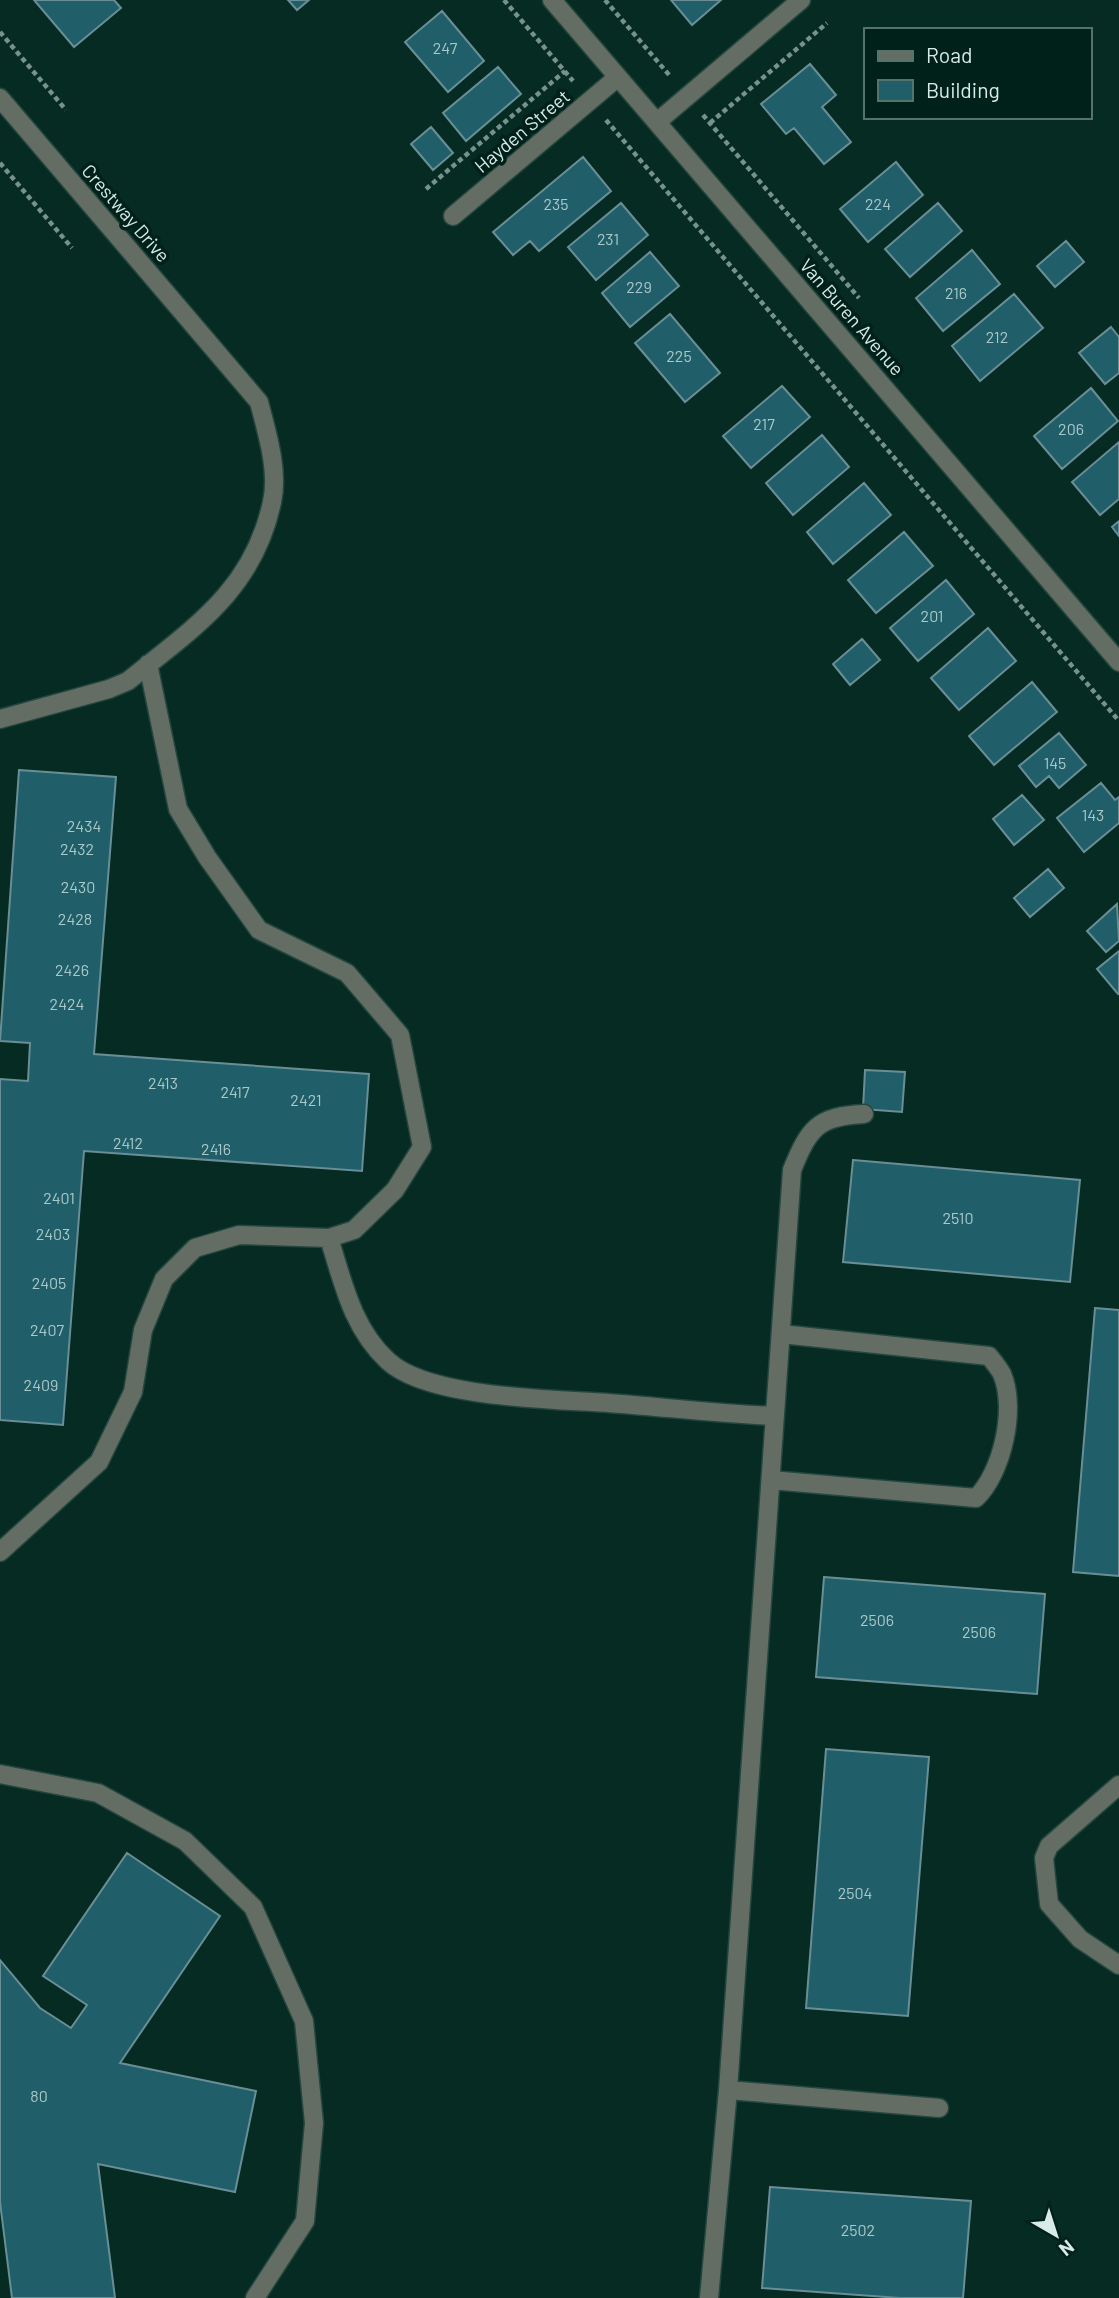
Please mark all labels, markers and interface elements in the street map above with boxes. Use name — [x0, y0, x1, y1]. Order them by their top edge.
legend — [864, 28, 1091, 119]
house number: 247 — [433, 38, 458, 57]
text: Road — [926, 42, 972, 67]
text: Building — [926, 77, 1000, 102]
street label: Hayden Street — [470, 84, 574, 177]
street label: Crestway Drive — [78, 159, 175, 266]
house number: 235 — [544, 194, 568, 213]
house number: 224 — [865, 194, 891, 213]
house number: 231 — [597, 229, 619, 248]
street label: Van Buren Avenue — [795, 254, 909, 380]
house number: 229 — [626, 277, 652, 296]
house number: 216 — [945, 283, 967, 302]
house number: 212 — [986, 327, 1008, 346]
house number: 225 — [666, 346, 692, 365]
house number: 217 — [753, 414, 775, 433]
house number: 206 — [1058, 419, 1084, 438]
house number: 201 — [921, 606, 943, 625]
house number: 145 — [1044, 753, 1066, 772]
house number: 143 — [1082, 805, 1104, 824]
house number: 2434 — [67, 816, 101, 835]
house number: 2432 — [60, 839, 94, 858]
house number: 2430 — [61, 877, 95, 896]
house number: 2428 — [58, 909, 92, 928]
house number: 2426 — [55, 960, 89, 979]
house number: 2424 — [50, 994, 84, 1013]
house number: 2413 — [148, 1073, 178, 1092]
house number: 2417 — [220, 1082, 250, 1101]
house number: 2421 — [290, 1090, 322, 1109]
house number: 2412 — [113, 1133, 143, 1152]
house number: 2416 — [201, 1139, 231, 1158]
house number: 2401 — [43, 1188, 75, 1207]
house number: 2510 — [943, 1208, 974, 1227]
house number: 2403 — [36, 1224, 70, 1243]
house number: 2405 — [32, 1273, 66, 1292]
house number: 2407 — [30, 1320, 64, 1339]
house number: 2409 — [24, 1375, 58, 1394]
house number: 2506 — [860, 1610, 894, 1629]
house number: 2506 — [962, 1622, 996, 1641]
house number: 2504 — [838, 1883, 872, 1902]
house number: 80 — [30, 2086, 48, 2105]
north arrow — [1021, 2200, 1091, 2270]
house number: 2502 — [841, 2220, 875, 2239]
text: N — [1055, 2236, 1079, 2262]

